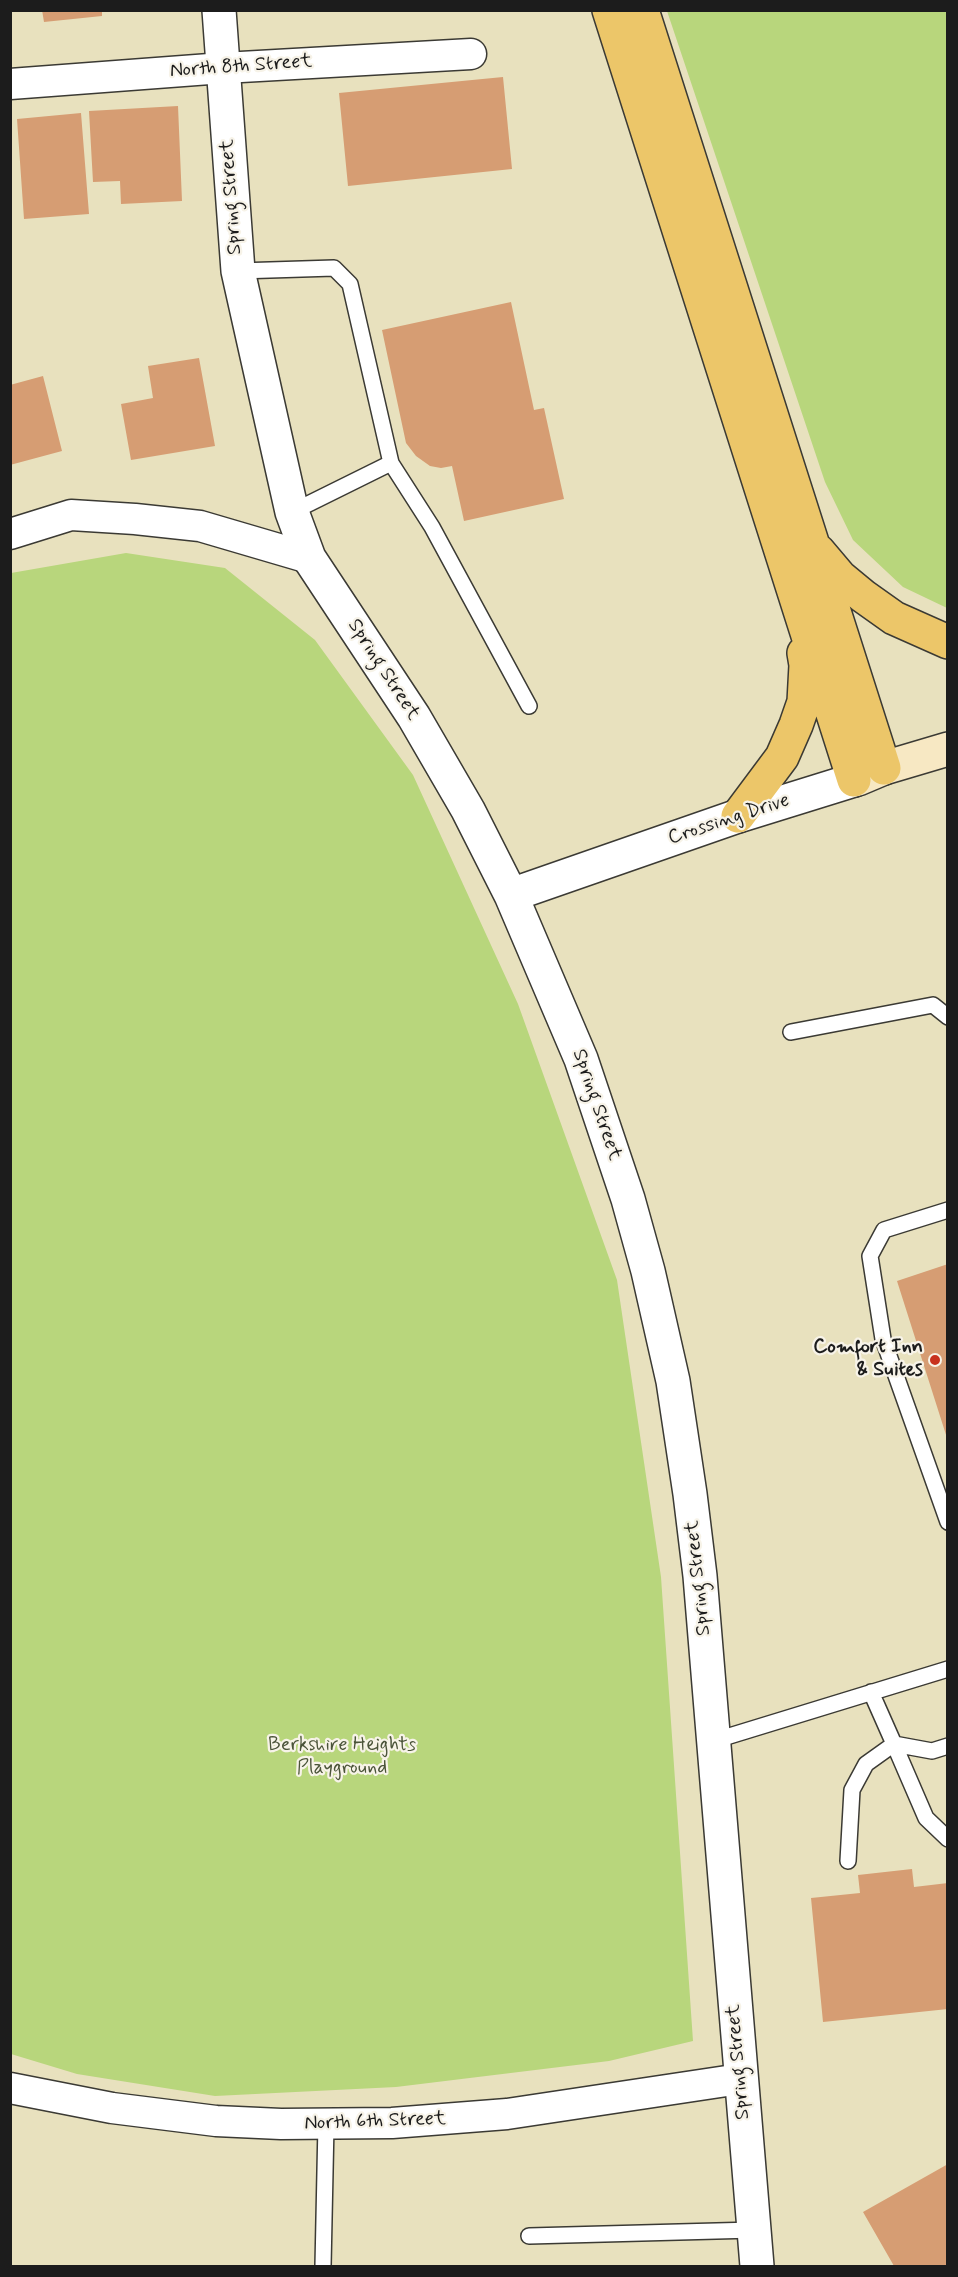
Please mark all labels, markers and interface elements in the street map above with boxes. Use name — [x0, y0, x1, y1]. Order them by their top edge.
street label: North 8th Street — [169, 50, 313, 84]
street label: Spring Street — [216, 138, 248, 256]
street label: Spring Street — [341, 615, 425, 725]
street label: Crossing Drive — [665, 789, 793, 851]
street label: Spring Street — [566, 1046, 626, 1164]
place label: Comfort Inn & Suites — [813, 1336, 923, 1383]
marker: Comfort Inn & Suites — [928, 1353, 942, 1367]
street label: Spring Street — [681, 1519, 717, 1637]
park label: Berkshire Heights Playground — [268, 1734, 416, 1781]
street label: Spring Street — [722, 2003, 756, 2121]
street label: North 6th Street — [304, 2108, 446, 2136]

